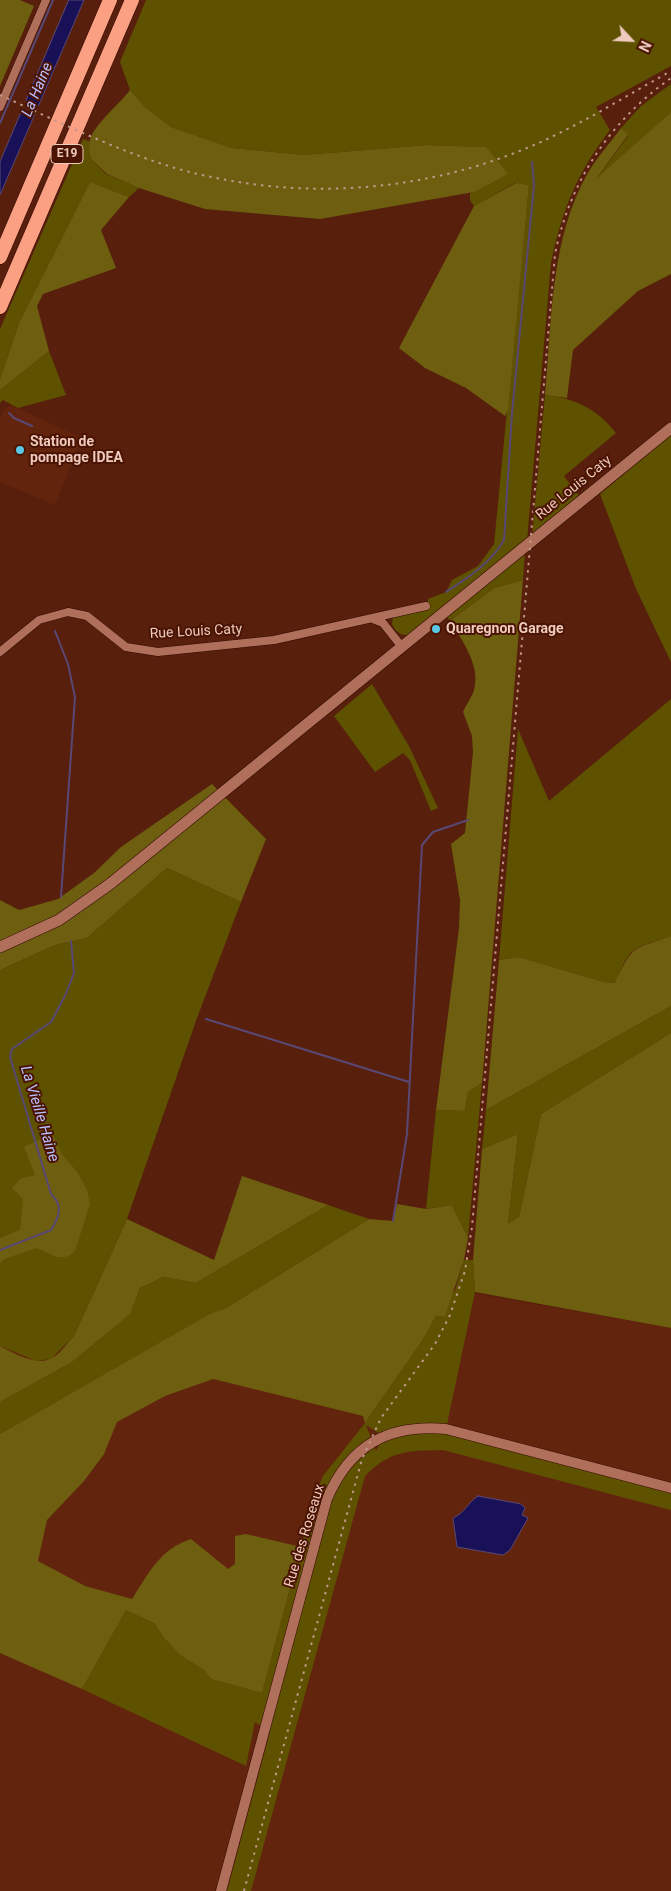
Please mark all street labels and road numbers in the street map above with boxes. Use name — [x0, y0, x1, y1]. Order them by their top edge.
road number: E19 — [51, 144, 83, 164]
street label: Rue Louis Caty — [533, 452, 615, 524]
street label: Rue Louis Caty — [149, 621, 243, 643]
street label: Rue des Roseaux — [281, 1482, 329, 1590]

